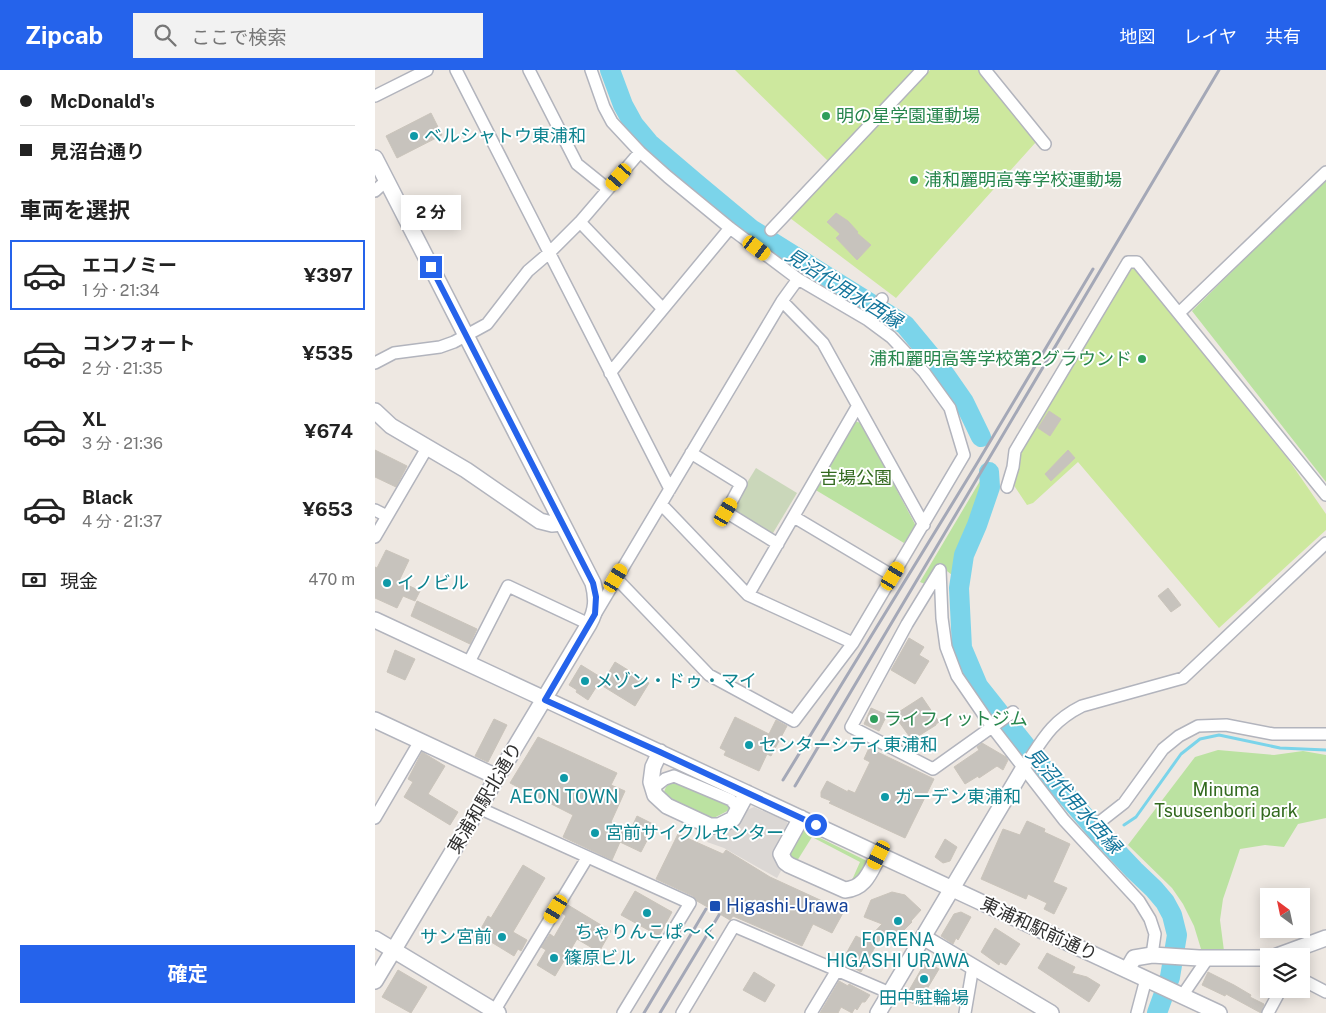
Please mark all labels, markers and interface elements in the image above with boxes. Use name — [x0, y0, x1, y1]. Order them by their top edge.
search box — [133, 13, 483, 58]
text: Zipcab — [25, 21, 103, 49]
icon: search — [151, 21, 179, 49]
text: ここで検索 — [191, 26, 286, 48]
text: 地図 — [1120, 26, 1156, 47]
text: レイヤ — [1184, 26, 1237, 47]
text: 共有 — [1265, 26, 1301, 47]
text: McDonald's — [50, 90, 155, 112]
place label: 明の星学園運動場 — [836, 105, 980, 126]
marker: 明の星学園運動場 — [820, 110, 832, 122]
place label: ベルシャトウ東浦和 — [424, 125, 586, 146]
marker: ベルシャトウ東浦和 — [408, 130, 420, 142]
text: 見沼台通り — [50, 140, 145, 162]
car — [603, 161, 634, 193]
place label: 浦和麗明高等学校運動場 — [924, 169, 1122, 190]
marker: 浦和麗明高等学校運動場 — [908, 174, 920, 186]
callout: 2 分 — [401, 194, 461, 230]
text: 車両を選択 — [20, 197, 130, 223]
text: 2 分 — [416, 203, 446, 222]
car — [740, 233, 773, 263]
water label: 見沼代用水西縁 — [782, 243, 908, 334]
icon: car — [22, 253, 67, 298]
text: エコノミー — [82, 254, 177, 276]
route end — [420, 256, 442, 278]
text: ¥397 — [304, 264, 353, 286]
text: 1 分 · 21:34 — [82, 281, 160, 300]
icon: car — [22, 331, 67, 376]
text: コンフォート — [82, 332, 195, 354]
text: ¥535 — [302, 342, 353, 364]
place label: 浦和麗明高等学校第2グラウンド — [869, 348, 1132, 369]
marker: 浦和麗明高等学校第2グラウンド — [1136, 353, 1148, 365]
text: 2 分 · 21:35 — [82, 359, 163, 378]
text: XL — [82, 408, 107, 430]
icon: car — [22, 409, 67, 454]
text: ¥674 — [304, 420, 353, 442]
text: 3 分 · 21:36 — [82, 434, 163, 453]
park label: 吉場公園 — [820, 467, 892, 488]
text: Black — [82, 486, 133, 508]
icon: car — [22, 487, 67, 532]
car — [712, 495, 739, 529]
text: ¥653 — [302, 498, 353, 520]
text: 4 分 · 21:37 — [82, 512, 162, 531]
car — [878, 559, 907, 593]
car — [601, 561, 630, 595]
icon: cash — [20, 566, 48, 594]
text: 現金 — [60, 570, 98, 592]
text: 470 m — [308, 570, 355, 589]
place label: イノビル — [397, 572, 469, 593]
marker: イノビル — [381, 577, 393, 589]
place label: メゾン・ドゥ・マイ — [595, 670, 757, 691]
marker: メゾン・ドゥ・マイ — [579, 675, 591, 687]
place label: ライフィットジム — [884, 708, 1028, 729]
marker: ライフィットジム — [868, 713, 880, 725]
place label: センターシティ東浦和 — [759, 734, 938, 755]
street label: 東浦和駅北通り — [443, 738, 526, 857]
marker: センターシティ東浦和 — [743, 739, 755, 751]
water label: 見沼代用水西縁 — [1022, 743, 1127, 859]
marker: AEON TOWN — [558, 772, 570, 784]
park label: Minuma Tsuusenbori park — [1154, 779, 1298, 821]
place label: AEON TOWN — [509, 786, 619, 807]
place label: ガーデン東浦和 — [895, 786, 1021, 807]
marker: ガーデン東浦和 — [879, 791, 891, 803]
route start — [805, 814, 827, 836]
place label: 宮前サイクルセンター — [605, 822, 784, 843]
marker: 宮前サイクルセンター — [589, 827, 601, 839]
car — [865, 838, 892, 872]
north arrow — [1260, 888, 1310, 938]
map controls — [1260, 888, 1310, 998]
car — [541, 892, 570, 926]
street label: 東浦和駅前通り — [978, 892, 1101, 965]
place label: Higashi-Urawa — [726, 895, 849, 916]
marker: Higashi-Urawa — [708, 899, 722, 913]
marker: ちゃりんこぱ～く — [641, 907, 653, 919]
marker: FORENA HIGASHI URAWA — [892, 915, 904, 927]
place label: ちゃりんこぱ～く — [575, 921, 719, 942]
place label: サン宮前 — [420, 926, 492, 947]
place label: FORENA HIGASHI URAWA — [826, 929, 970, 971]
marker: サン宮前 — [496, 931, 508, 943]
button: 確定 — [20, 945, 355, 1003]
place label: 篠原ビル — [564, 947, 636, 968]
button: layers — [1260, 948, 1310, 998]
marker: 篠原ビル — [548, 952, 560, 964]
marker: 田中駐輪場 — [918, 973, 930, 985]
place label: 田中駐輪場 — [879, 987, 969, 1008]

